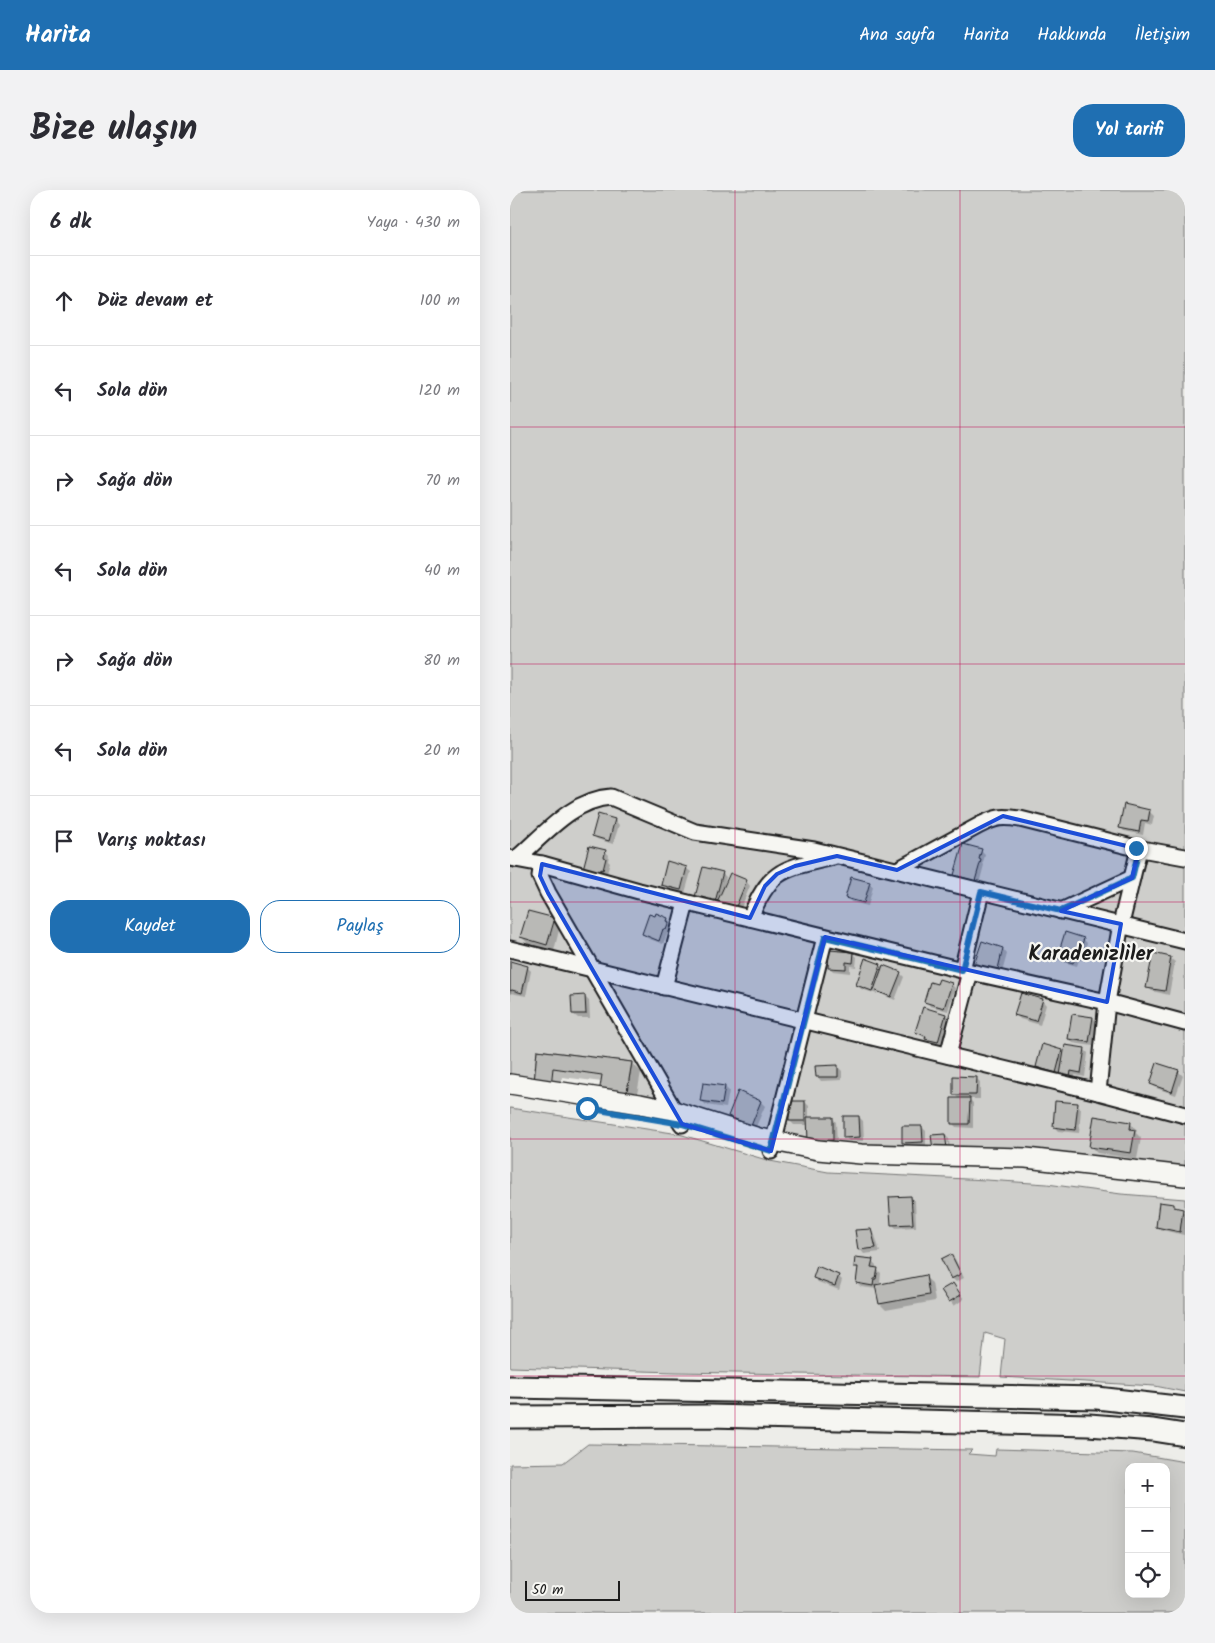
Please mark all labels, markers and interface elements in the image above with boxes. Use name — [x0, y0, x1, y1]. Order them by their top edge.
text: Harita — [25, 16, 91, 55]
text: Ana sayfa — [859, 21, 935, 50]
text: Harita — [963, 21, 1009, 50]
text: Hakkında — [1037, 21, 1106, 50]
text: İletişim — [1134, 21, 1190, 50]
text: Bize ulaşın — [30, 102, 197, 158]
button: Yol tarifi — [1073, 104, 1185, 157]
text: 6 dk — [50, 206, 91, 239]
text: Yaya · 430 m — [367, 210, 460, 235]
text: Düz devam et — [97, 286, 213, 316]
icon: ahead — [50, 287, 78, 315]
text: 100 m — [420, 288, 460, 313]
text: Sola dön — [97, 376, 168, 406]
icon: left — [50, 377, 78, 405]
text: 120 m — [419, 378, 460, 403]
text: Sağa dön — [97, 466, 173, 496]
icon: right — [50, 467, 78, 495]
text: 70 m — [425, 468, 460, 493]
text: Sola dön — [97, 556, 168, 586]
icon: left — [50, 557, 78, 585]
text: 40 m — [424, 558, 460, 583]
text: Sağa dön — [97, 646, 173, 676]
icon: right — [50, 647, 78, 675]
text: 80 m — [423, 648, 460, 673]
text: Sola dön — [97, 736, 168, 766]
icon: left — [50, 737, 78, 765]
text: 20 m — [424, 738, 460, 763]
text: Varış noktası — [97, 826, 205, 856]
icon: arrive — [50, 827, 78, 855]
route end — [1125, 837, 1148, 860]
button: Kaydet — [50, 900, 250, 953]
button: Paylaş — [260, 900, 460, 953]
district label: Karadenizliler — [1029, 938, 1155, 971]
route start — [576, 1097, 599, 1120]
map controls — [1125, 1463, 1170, 1598]
button: + — [1125, 1463, 1170, 1508]
button: − — [1125, 1508, 1170, 1553]
button: locate — [1125, 1553, 1170, 1598]
scale bar — [525, 1578, 620, 1601]
text: 50 m — [532, 1579, 563, 1601]

